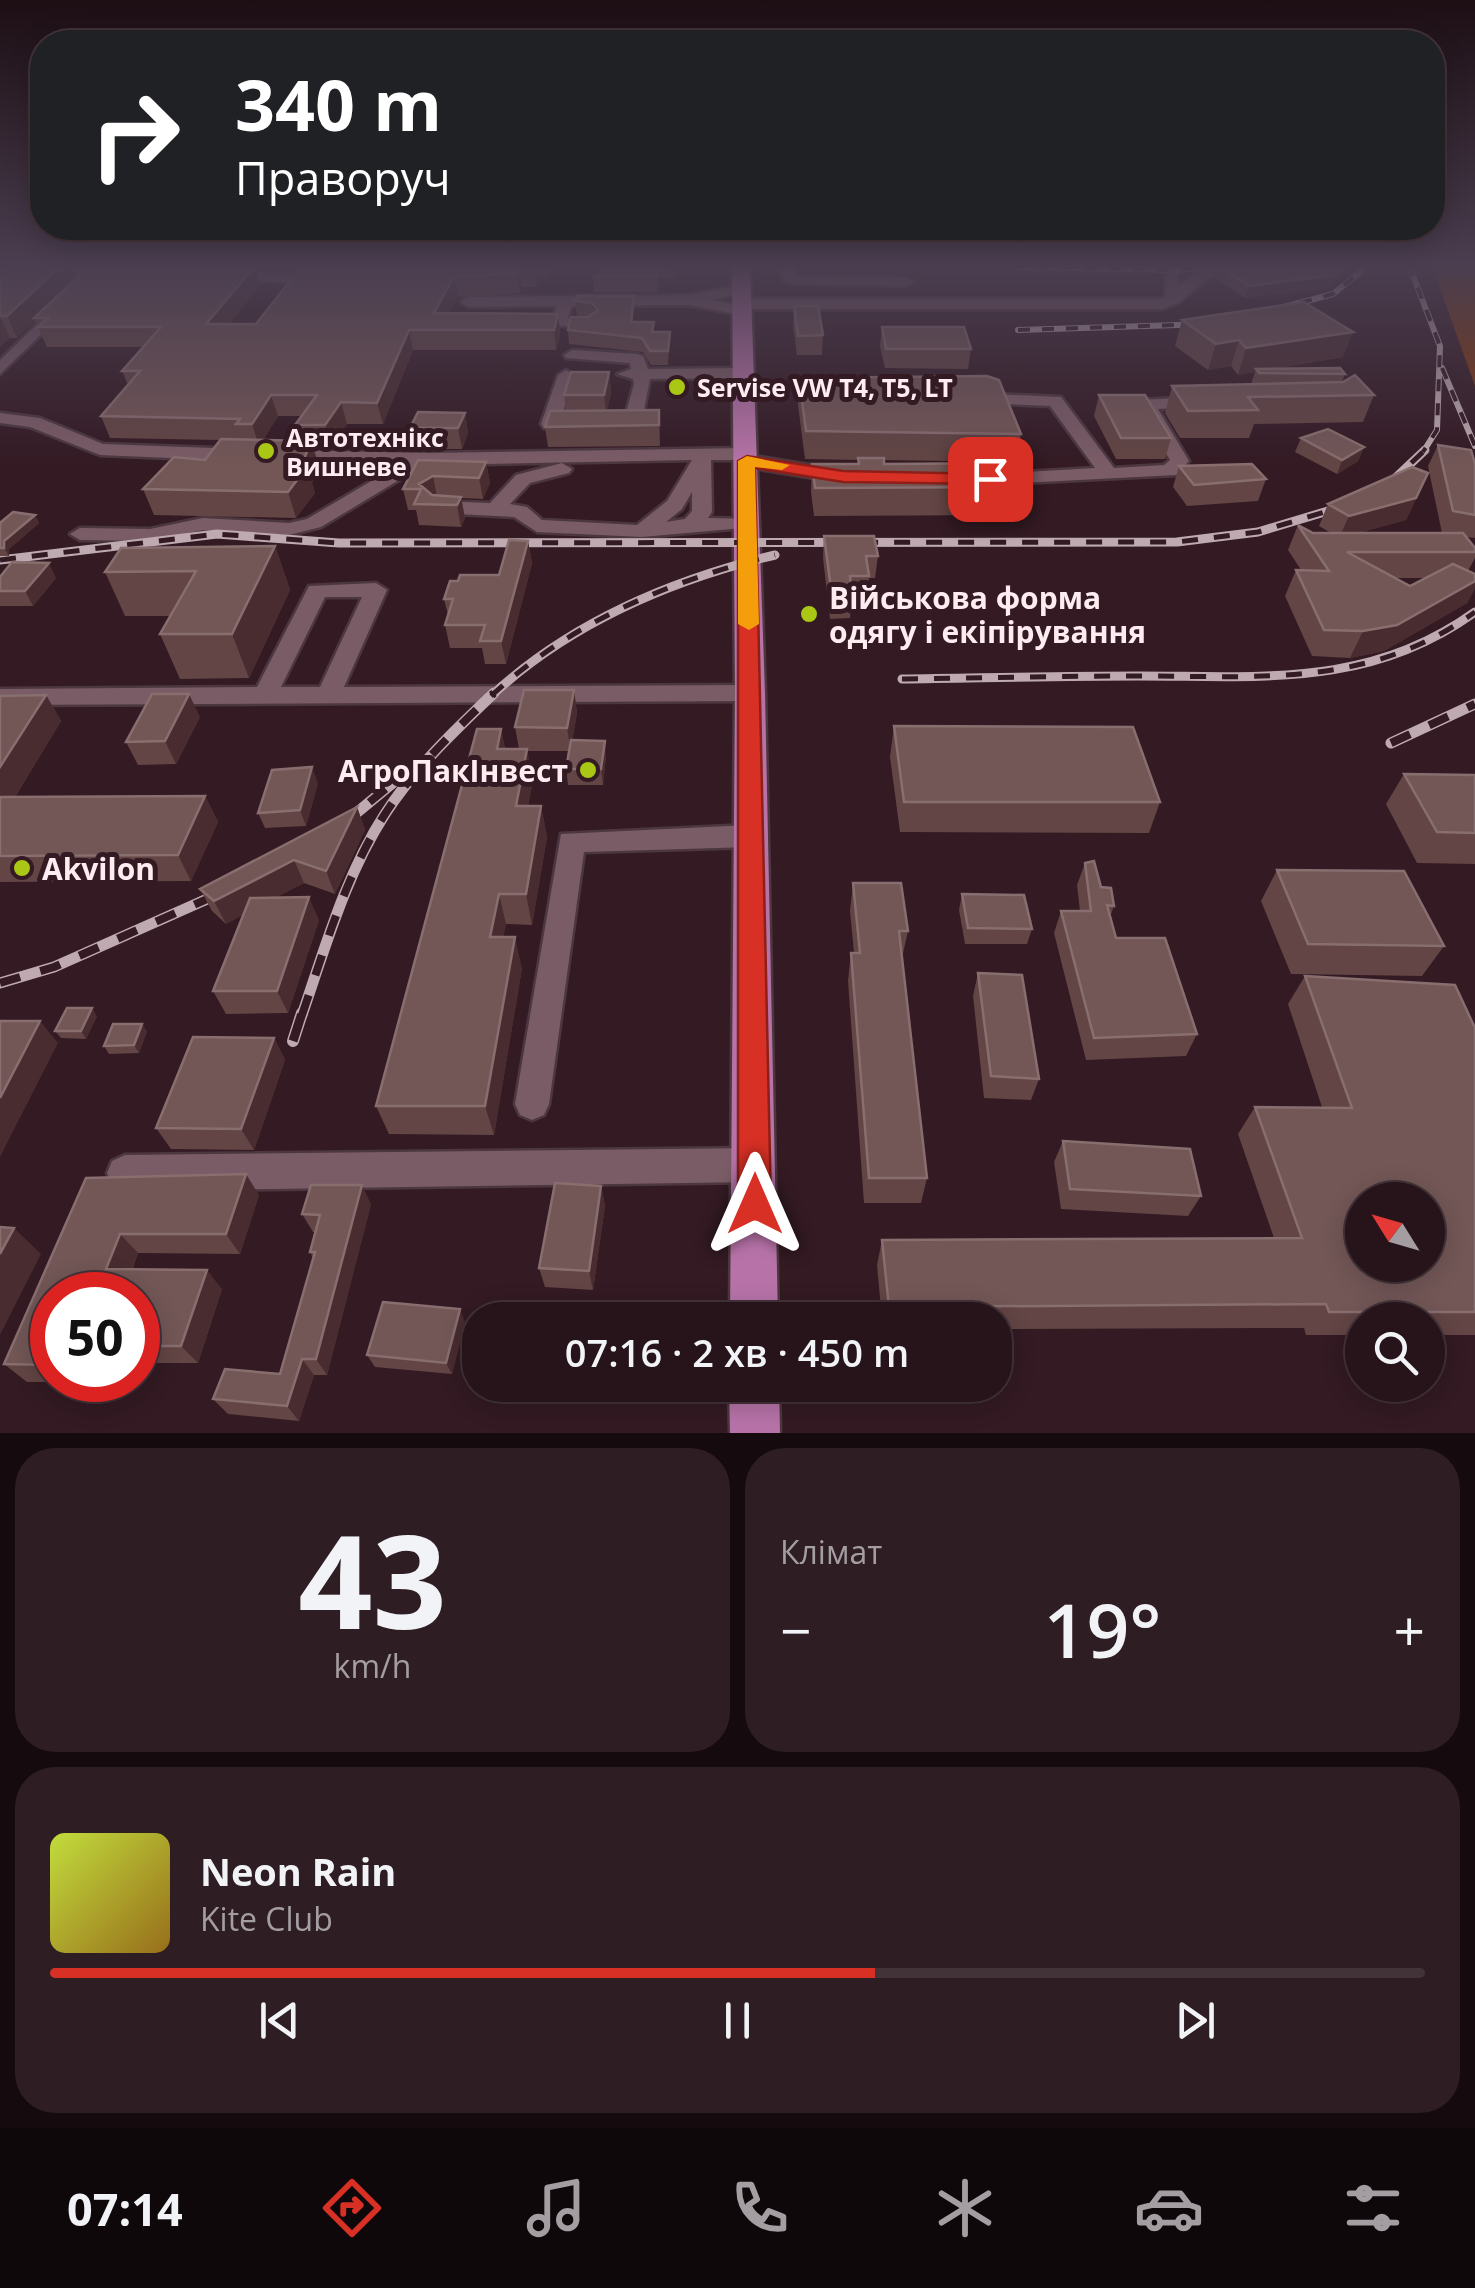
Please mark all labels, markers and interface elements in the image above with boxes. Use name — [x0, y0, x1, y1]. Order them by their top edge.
text: 340 m — [235, 56, 442, 152]
icon: right — [70, 70, 200, 200]
text: Праворуч — [235, 147, 451, 208]
place label: Servise VW T4, T5, LT — [697, 370, 953, 404]
marker: Servise VW T4, T5, LT — [666, 376, 688, 398]
place label: Автотехнікс Вишневе — [286, 420, 444, 483]
pin — [948, 437, 1033, 522]
marker: Автотехнікс Вишневе — [255, 440, 277, 462]
icon: arrive — [963, 452, 1018, 507]
place label: Військова форма одягу і екіпірування — [829, 577, 1146, 652]
marker: Військова форма одягу і екіпірування — [798, 603, 820, 625]
place label: АгроПакІнвест — [338, 750, 568, 791]
marker: АгроПакІнвест — [577, 759, 599, 781]
place label: Akvilon — [42, 848, 155, 889]
marker: Akvilon — [11, 857, 33, 879]
position arrow — [703, 1152, 807, 1256]
north arrow — [1345, 1182, 1445, 1282]
map controls — [1345, 1182, 1445, 1402]
speed limit sign: 50 — [30, 1272, 160, 1402]
button: search — [1345, 1302, 1445, 1402]
text: 07:16 · 2 хв · 450 m — [565, 1326, 909, 1378]
text: 43 — [298, 1490, 447, 1667]
text: Клімат — [780, 1530, 882, 1573]
text: 19° — [1044, 1578, 1161, 1680]
text: − — [780, 1592, 811, 1667]
text: + — [1394, 1592, 1425, 1667]
text: km/h — [334, 1644, 411, 1687]
text: Neon Rain — [200, 1845, 396, 1897]
text: Kite Club — [200, 1897, 333, 1940]
icon: previous — [252, 1993, 307, 2048]
icon: pause — [710, 1993, 765, 2048]
icon: next — [1168, 1993, 1223, 2048]
icon: directions — [317, 2173, 387, 2243]
icon: music — [521, 2173, 591, 2243]
icon: phone — [725, 2173, 795, 2243]
icon: climate — [930, 2173, 1000, 2243]
icon: car — [1134, 2173, 1204, 2243]
icon: filters — [1338, 2173, 1408, 2243]
text: 07:14 — [67, 2178, 183, 2239]

